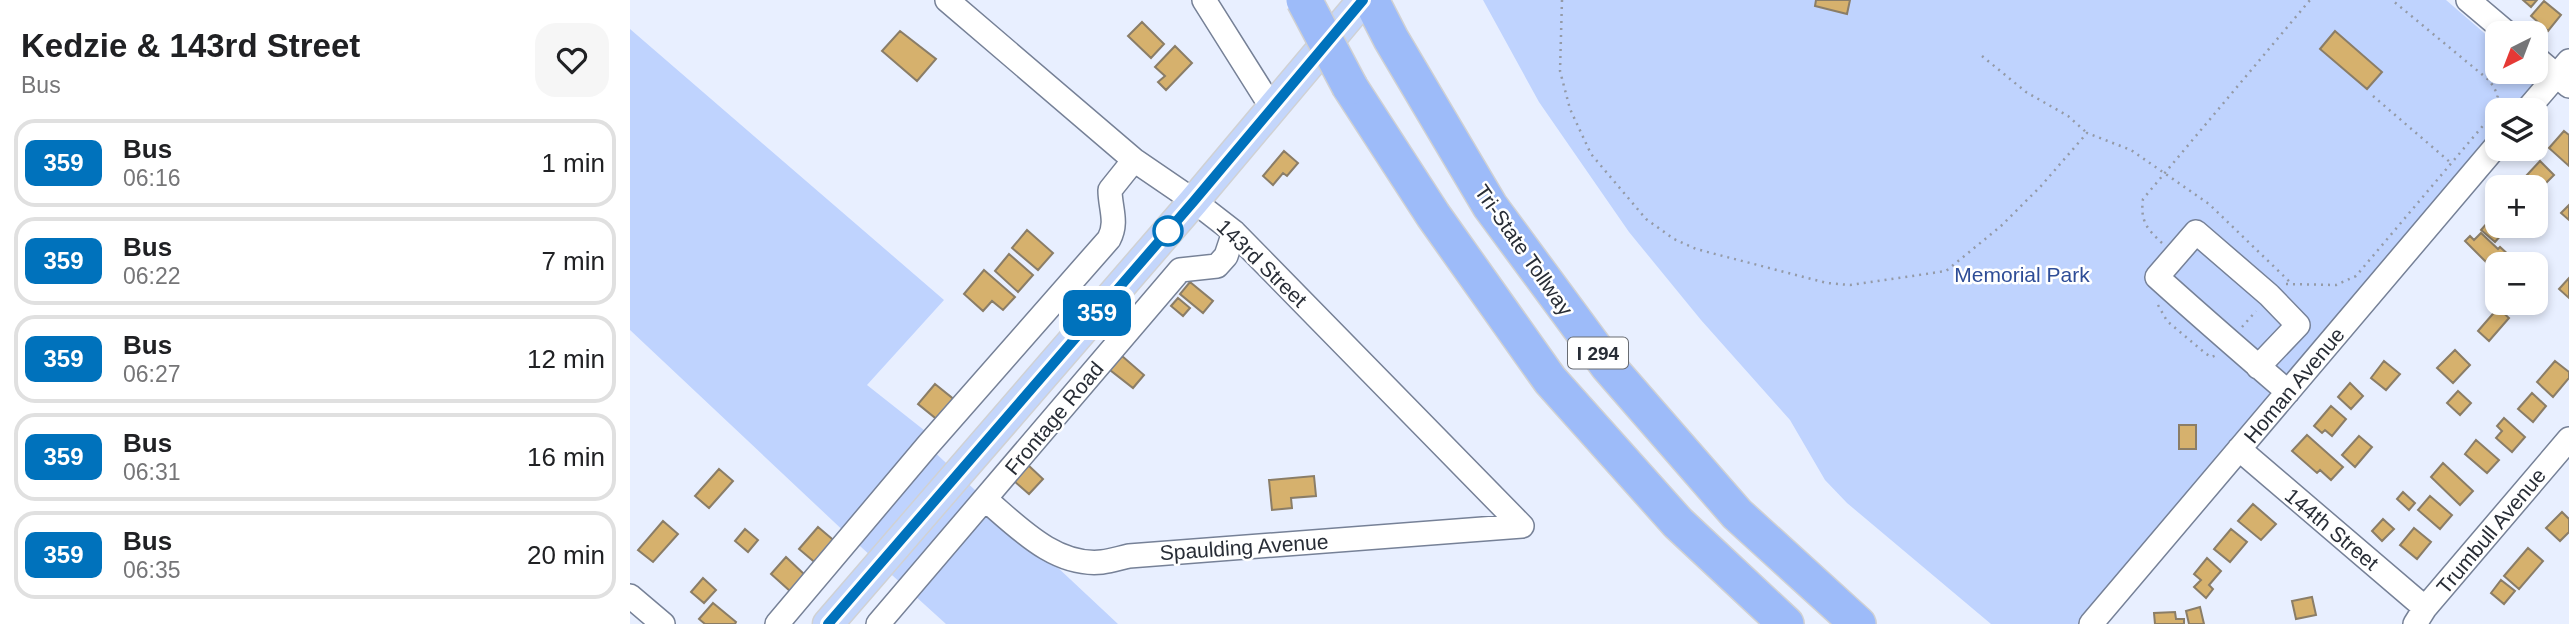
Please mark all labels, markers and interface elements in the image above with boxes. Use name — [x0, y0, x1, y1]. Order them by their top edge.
north arrow — [2485, 21, 2548, 84]
map controls — [2485, 21, 2548, 315]
button: heart — [535, 23, 609, 97]
text: Kedzie & 143rd Street — [21, 27, 360, 64]
text: Bus — [21, 72, 61, 98]
button: layers — [2485, 98, 2548, 161]
text: Bus — [123, 134, 172, 164]
text: 1 min — [541, 148, 605, 178]
text: 359 — [43, 149, 84, 176]
text: 06:16 — [123, 165, 181, 191]
button: + — [2485, 175, 2548, 238]
street label: Tri-State Tollway — [1470, 180, 1578, 320]
street label: 143rd Street — [1212, 215, 1312, 312]
unlabelled marker — [1153, 216, 1183, 246]
text: Bus — [123, 232, 172, 262]
text: 7 min — [541, 246, 605, 276]
text: 359 — [43, 247, 84, 274]
button: − — [2485, 252, 2548, 315]
text: 06:22 — [123, 263, 181, 289]
park label: Memorial Park — [1954, 263, 2090, 286]
line badge: 359 — [1057, 290, 1137, 336]
text: 359 — [1077, 299, 1117, 326]
street label: Homan Avenue — [2239, 323, 2349, 447]
text: Bus — [123, 330, 172, 360]
road number: I 294 — [1568, 338, 1628, 368]
text: 12 min — [527, 344, 605, 374]
text: 359 — [43, 345, 84, 372]
street label: Frontage Road — [1000, 357, 1108, 479]
text: 06:27 — [123, 361, 181, 387]
text: Bus — [123, 428, 172, 458]
text: 16 min — [527, 442, 605, 472]
text: 359 — [43, 443, 84, 470]
text: 06:31 — [123, 459, 181, 485]
street label: Trumbull Avenue — [2432, 464, 2550, 598]
street label: 144th Street — [2281, 483, 2383, 575]
text: Bus — [123, 526, 172, 556]
street label: Spaulding Avenue — [1159, 530, 1329, 564]
text: 20 min — [527, 540, 605, 570]
text: 359 — [43, 541, 84, 568]
text: 06:35 — [123, 557, 181, 583]

